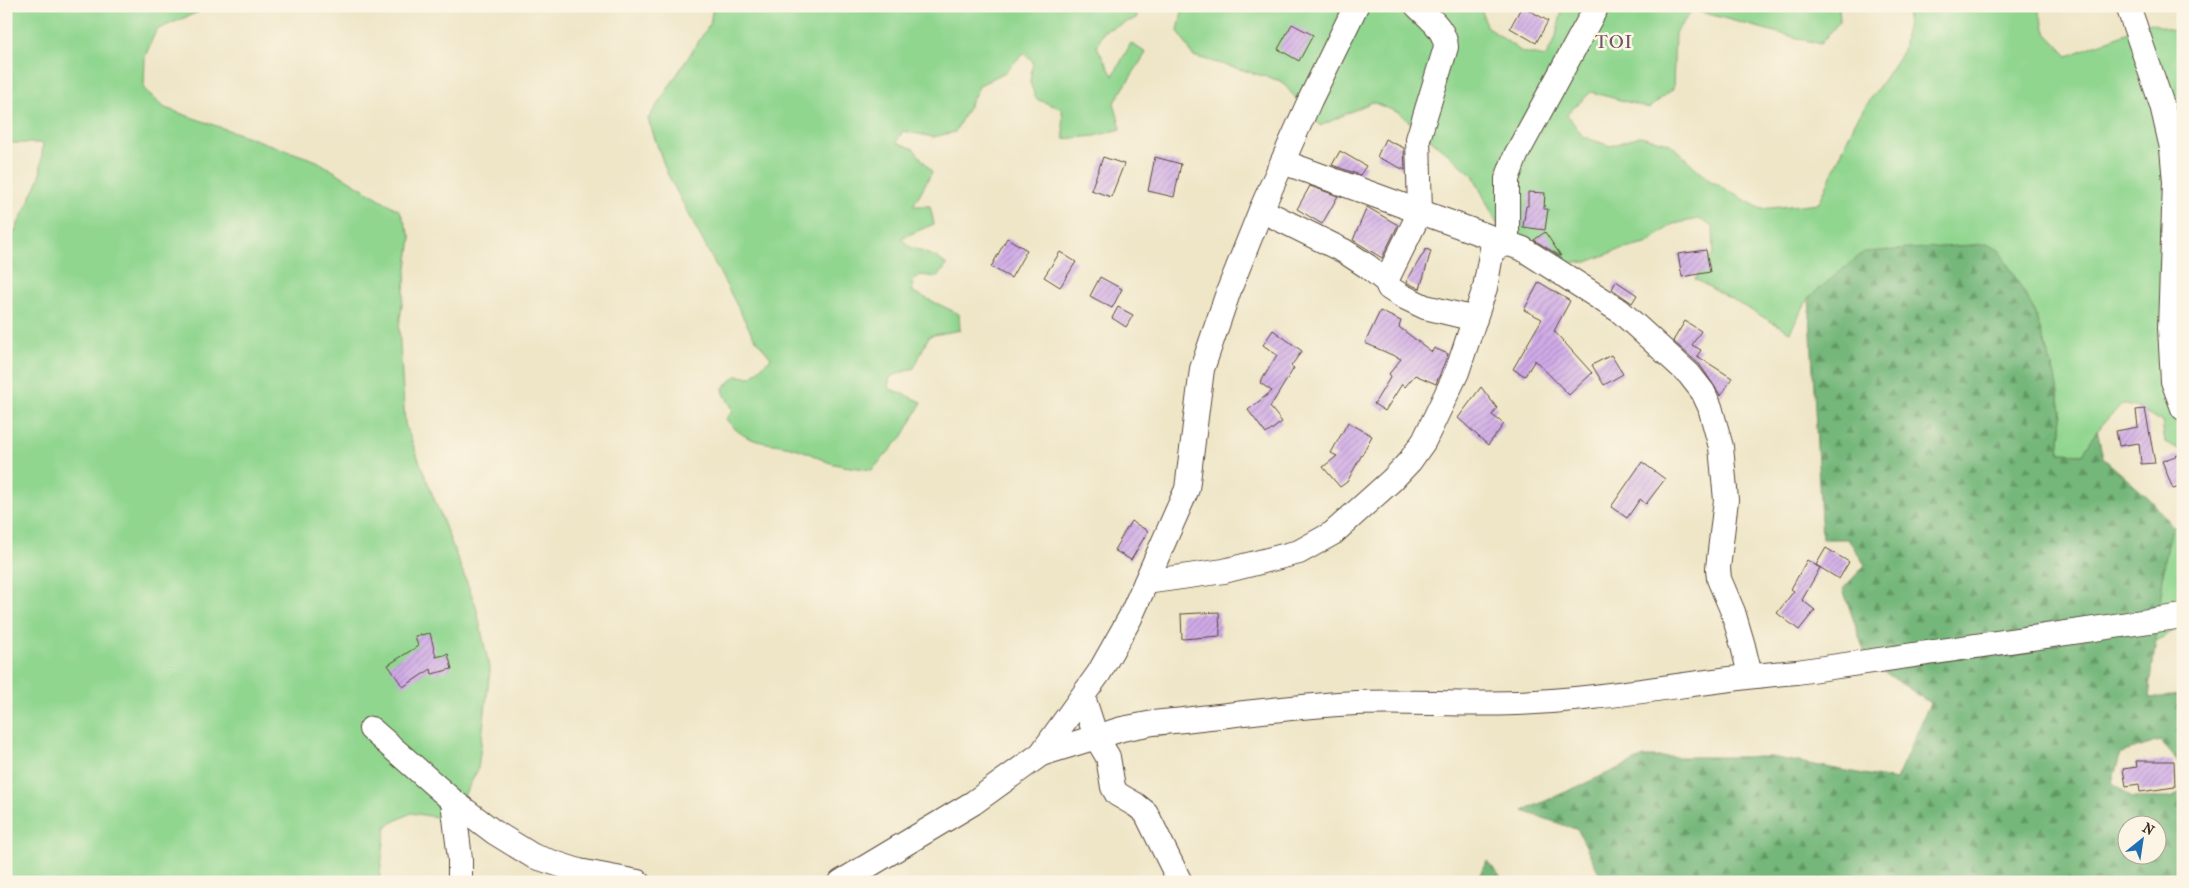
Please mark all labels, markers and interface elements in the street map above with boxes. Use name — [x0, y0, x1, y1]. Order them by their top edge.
district label: TOI — [1595, 31, 1633, 53]
north arrow — [2116, 816, 2166, 866]
text: N — [2139, 819, 2157, 839]

